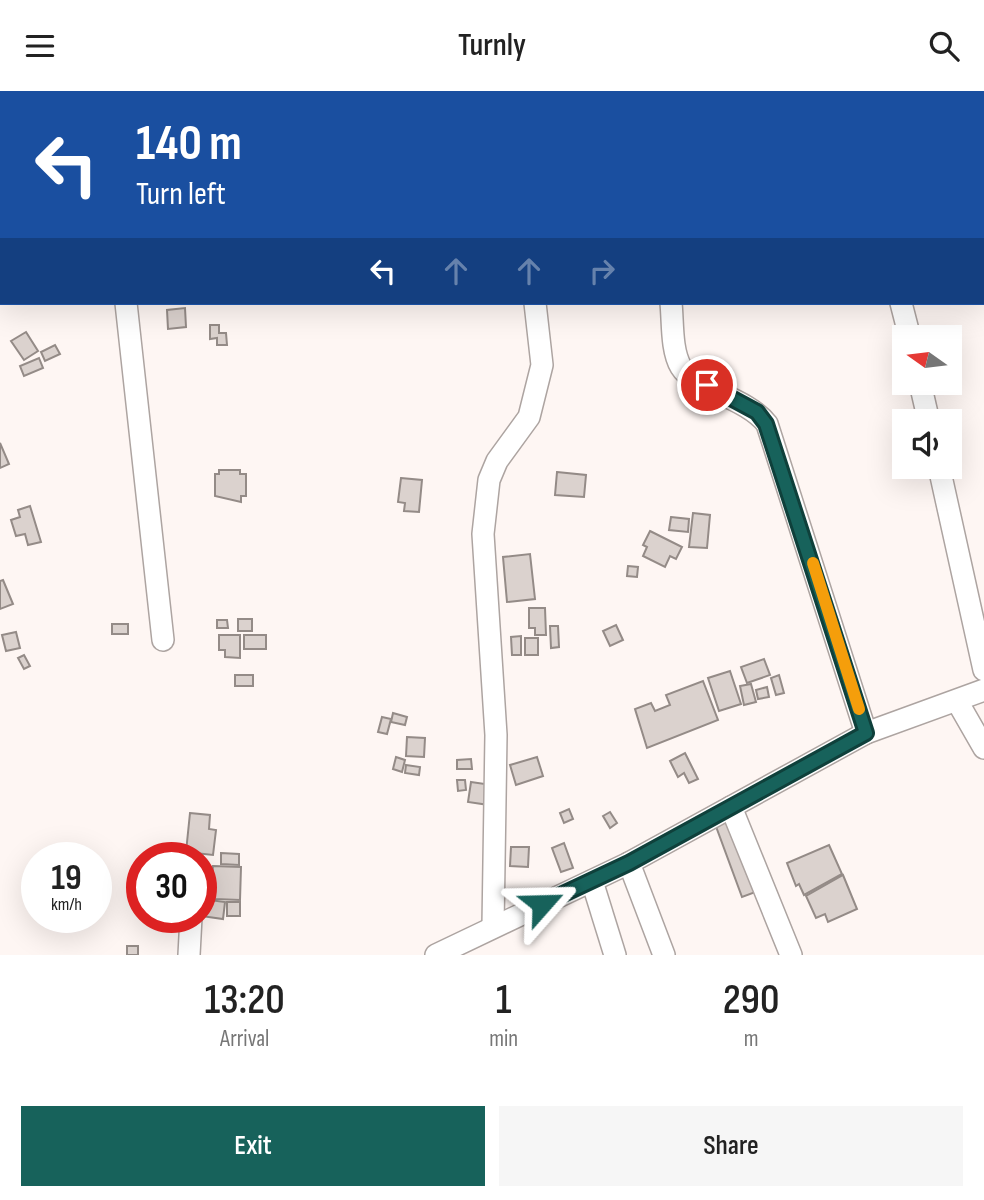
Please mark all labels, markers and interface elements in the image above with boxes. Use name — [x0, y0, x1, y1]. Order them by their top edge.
text: Turnly — [458, 26, 526, 65]
icon: menu — [21, 27, 59, 65]
icon: search — [925, 27, 963, 65]
text: 140 m — [136, 115, 242, 174]
icon: left — [21, 119, 112, 210]
text: Turn left — [136, 175, 226, 214]
icon: left — [364, 252, 402, 290]
icon: ahead — [437, 252, 475, 290]
icon: ahead — [510, 252, 548, 290]
icon: right — [583, 252, 621, 290]
north arrow — [892, 325, 962, 395]
map controls — [892, 325, 962, 479]
pin — [677, 355, 737, 415]
icon: arrive — [688, 366, 726, 404]
button: sound — [892, 409, 962, 479]
speed limit sign: 30 — [126, 842, 217, 933]
text: 19 — [51, 857, 82, 900]
position arrow — [505, 867, 579, 941]
text: km/h — [51, 894, 82, 915]
text: 13:20 — [205, 975, 285, 1026]
text: 1 — [496, 975, 512, 1026]
text: 290 — [723, 975, 779, 1026]
text: Arrival — [220, 1025, 269, 1053]
text: min — [489, 1025, 518, 1053]
text: m — [744, 1025, 758, 1053]
button: Exit — [21, 1106, 485, 1186]
button: Share — [499, 1106, 963, 1186]

